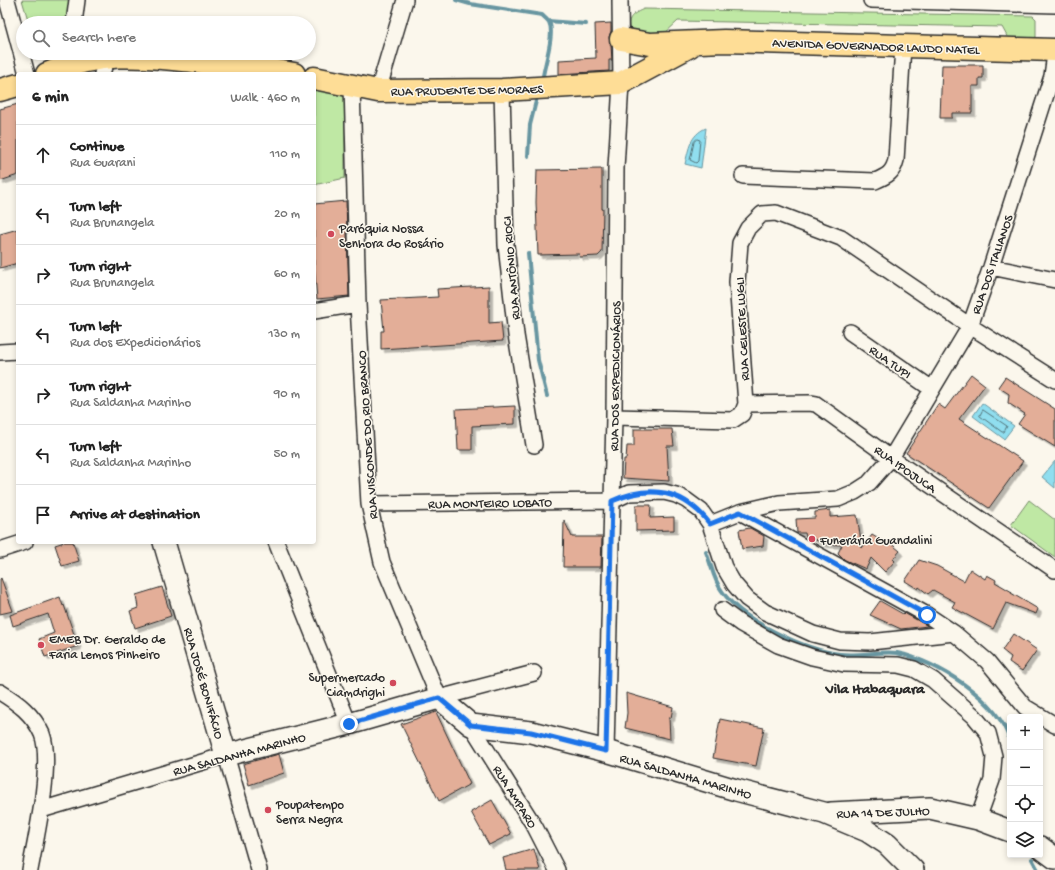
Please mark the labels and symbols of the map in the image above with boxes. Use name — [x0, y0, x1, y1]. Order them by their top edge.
street label: AVENIDA GOVERNADOR LAUDO NATEL — [772, 36, 981, 59]
street label: RUA PRUDENTE DE MORAES — [390, 83, 545, 100]
street label: RUA DOS ITALIANOS — [969, 212, 1018, 317]
street label: RUA ANTÔNIO RIOCI — [499, 215, 525, 321]
place label: Paróquia Nossa Senhora do Rosário — [338, 222, 444, 252]
marker: Paróquia Nossa Senhora do Rosário — [326, 229, 336, 239]
street label: RUA CELESTE LUGLI — [733, 277, 754, 381]
street label: RUA DOS EXPEDICIONÁRIOS — [607, 300, 625, 451]
street label: RUA TUPI — [866, 343, 913, 383]
street label: RUA VISCONDE DO RIO BRANCO — [355, 350, 382, 520]
street label: RUA IPOJUCA — [871, 443, 940, 498]
street label: RUA MONTEIRO LOBATO — [428, 496, 552, 513]
marker: Funerária Guandalini — [807, 534, 817, 544]
place label: Funerária Guandalini — [819, 534, 933, 549]
route start — [918, 606, 936, 624]
street label: RUA JOSÉ BONIFÁCIO — [179, 626, 227, 741]
place label: EMEB Dr. Geraldo de Faria Lemos Pinheiro — [48, 633, 166, 663]
marker: EMEB Dr. Geraldo de Faria Lemos Pinheiro — [36, 640, 46, 650]
place label: Supermercado Ciamdrighi — [309, 671, 385, 701]
marker: Supermercado Ciamdrighi — [388, 678, 398, 688]
district label: Vila Itabaquara — [824, 681, 925, 699]
route end — [340, 715, 358, 733]
street label: RUA SALDANHA MARINHO — [172, 730, 308, 780]
street label: RUA SALDANHA MARINHO — [618, 751, 753, 803]
street label: RUA AMPARO — [489, 763, 539, 832]
place label: Poupatempo Serra Negra — [275, 798, 344, 828]
street label: RUA 14 DE JULHO — [836, 804, 930, 823]
marker: Poupatempo Serra Negra — [263, 805, 273, 815]

